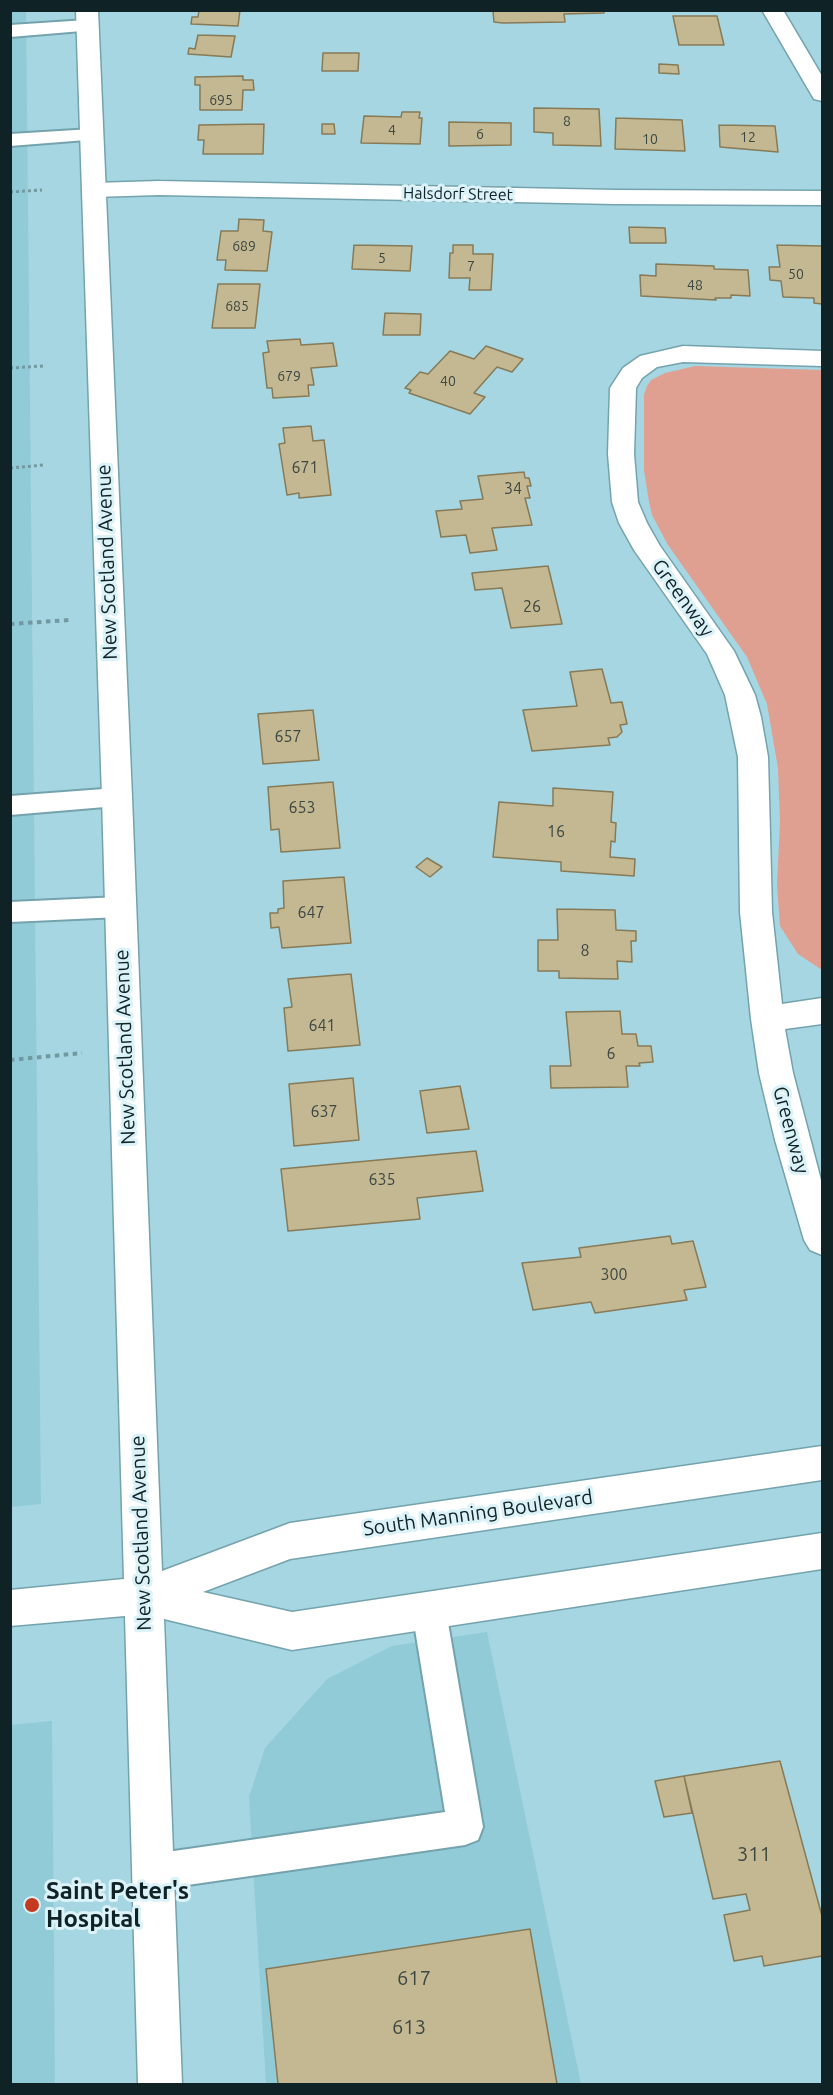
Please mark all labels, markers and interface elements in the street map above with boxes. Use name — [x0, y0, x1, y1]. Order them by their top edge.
house number: 695 — [209, 92, 233, 108]
house number: 8 — [563, 113, 571, 129]
house number: 4 — [388, 122, 396, 138]
house number: 6 — [476, 126, 484, 142]
house number: 12 — [740, 129, 756, 145]
house number: 10 — [642, 131, 658, 147]
street label: Halsdorf Street — [403, 183, 513, 205]
house number: 689 — [232, 238, 256, 254]
house number: 5 — [378, 250, 386, 266]
house number: 7 — [467, 258, 475, 274]
house number: 50 — [788, 266, 804, 282]
house number: 48 — [687, 277, 703, 293]
house number: 685 — [225, 298, 249, 314]
house number: 679 — [277, 368, 301, 384]
house number: 40 — [440, 373, 456, 389]
house number: 671 — [291, 458, 319, 478]
street label: New Scotland Avenue — [92, 464, 122, 660]
house number: 34 — [504, 479, 522, 499]
street label: Greenway — [647, 555, 719, 641]
house number: 26 — [523, 597, 541, 617]
house number: 657 — [274, 727, 302, 747]
house number: 653 — [288, 798, 316, 818]
house number: 16 — [547, 822, 565, 842]
house number: 647 — [297, 903, 325, 923]
house number: 8 — [580, 941, 590, 961]
street label: New Scotland Avenue — [110, 949, 140, 1145]
house number: 641 — [308, 1016, 336, 1036]
house number: 6 — [606, 1044, 616, 1064]
street label: Greenway — [768, 1084, 814, 1176]
house number: 637 — [310, 1102, 338, 1122]
house number: 635 — [368, 1170, 396, 1190]
house number: 300 — [600, 1265, 628, 1285]
street label: New Scotland Avenue — [126, 1435, 156, 1631]
street label: South Manning Boulevard — [362, 1485, 594, 1541]
house number: 311 — [737, 1842, 771, 1866]
place label: Saint Peter's Hospital — [46, 1877, 189, 1933]
marker: Saint Peter's Hospital — [23, 1896, 41, 1914]
house number: 617 — [397, 1966, 431, 1990]
house number: 613 — [392, 2015, 426, 2039]

